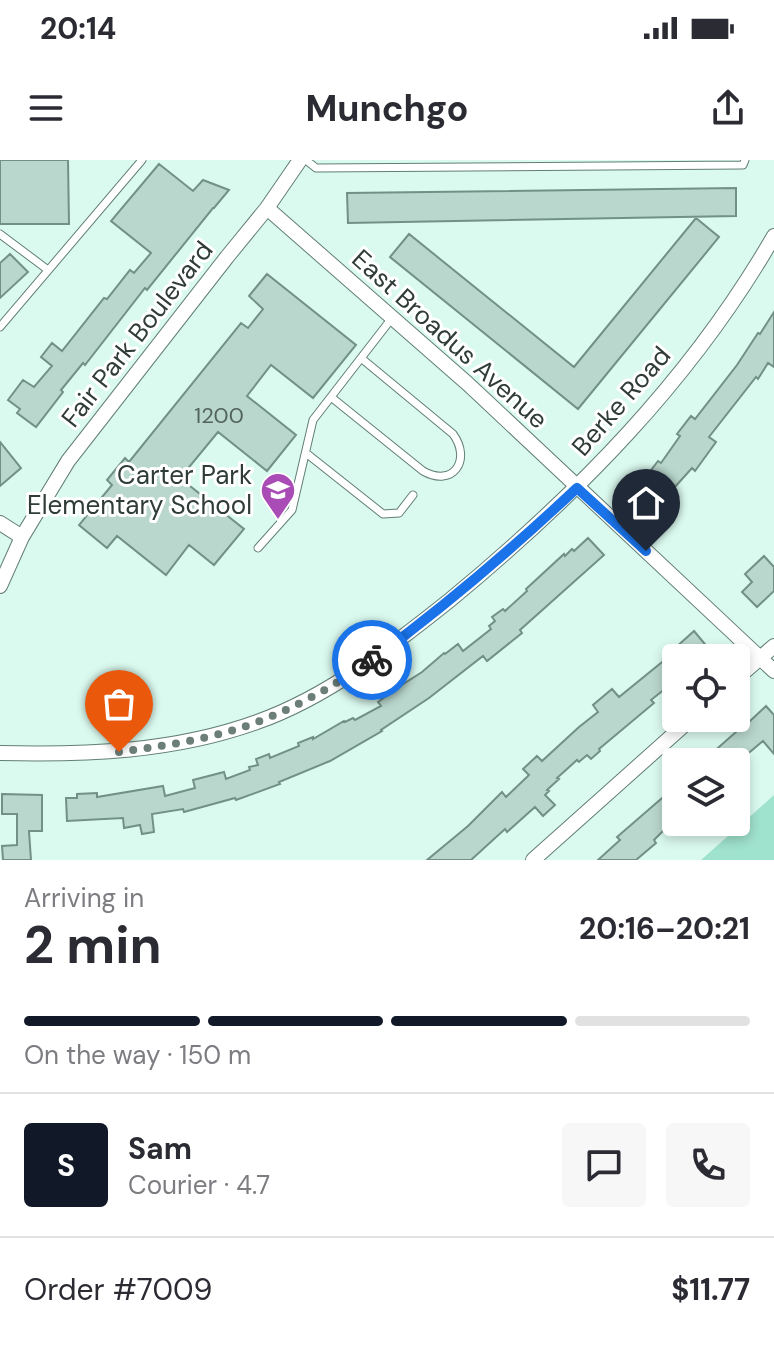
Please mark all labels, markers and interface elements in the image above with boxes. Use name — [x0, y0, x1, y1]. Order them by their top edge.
text: 20:14 — [40, 9, 116, 48]
text: Munchgo — [305, 85, 469, 132]
icon: menu — [24, 86, 68, 130]
icon: share — [706, 86, 750, 130]
street label: Fair Park Boulevard — [54, 234, 220, 434]
street label: East Broadus Avenue — [345, 242, 555, 436]
street label: Berke Road — [564, 339, 678, 463]
house number: 1200 — [194, 401, 244, 430]
place label: Carter Park Elementary School — [27, 458, 252, 522]
pin — [612, 469, 680, 551]
school or university icon: Carter Park Elementary School — [259, 471, 297, 521]
icon: home — [624, 481, 668, 525]
courier — [332, 620, 412, 700]
icon: bike — [350, 638, 394, 682]
map controls — [662, 644, 750, 836]
button: locate — [662, 644, 750, 732]
pin — [85, 670, 153, 752]
icon: bag — [97, 682, 141, 726]
button: layers — [662, 748, 750, 836]
text: Arriving in — [24, 881, 144, 915]
text: 20:16–20:21 — [579, 909, 750, 948]
text: 2 min — [24, 911, 162, 979]
text: On the way · 150 m — [24, 1038, 251, 1072]
button: chat — [562, 1123, 646, 1207]
button: phone — [666, 1123, 750, 1207]
text: Sam — [128, 1129, 192, 1168]
text: S — [57, 1146, 75, 1185]
text: Courier · 4.7 — [128, 1168, 270, 1202]
text: Order #7009 — [24, 1270, 212, 1309]
text: $11.77 — [671, 1270, 750, 1309]

